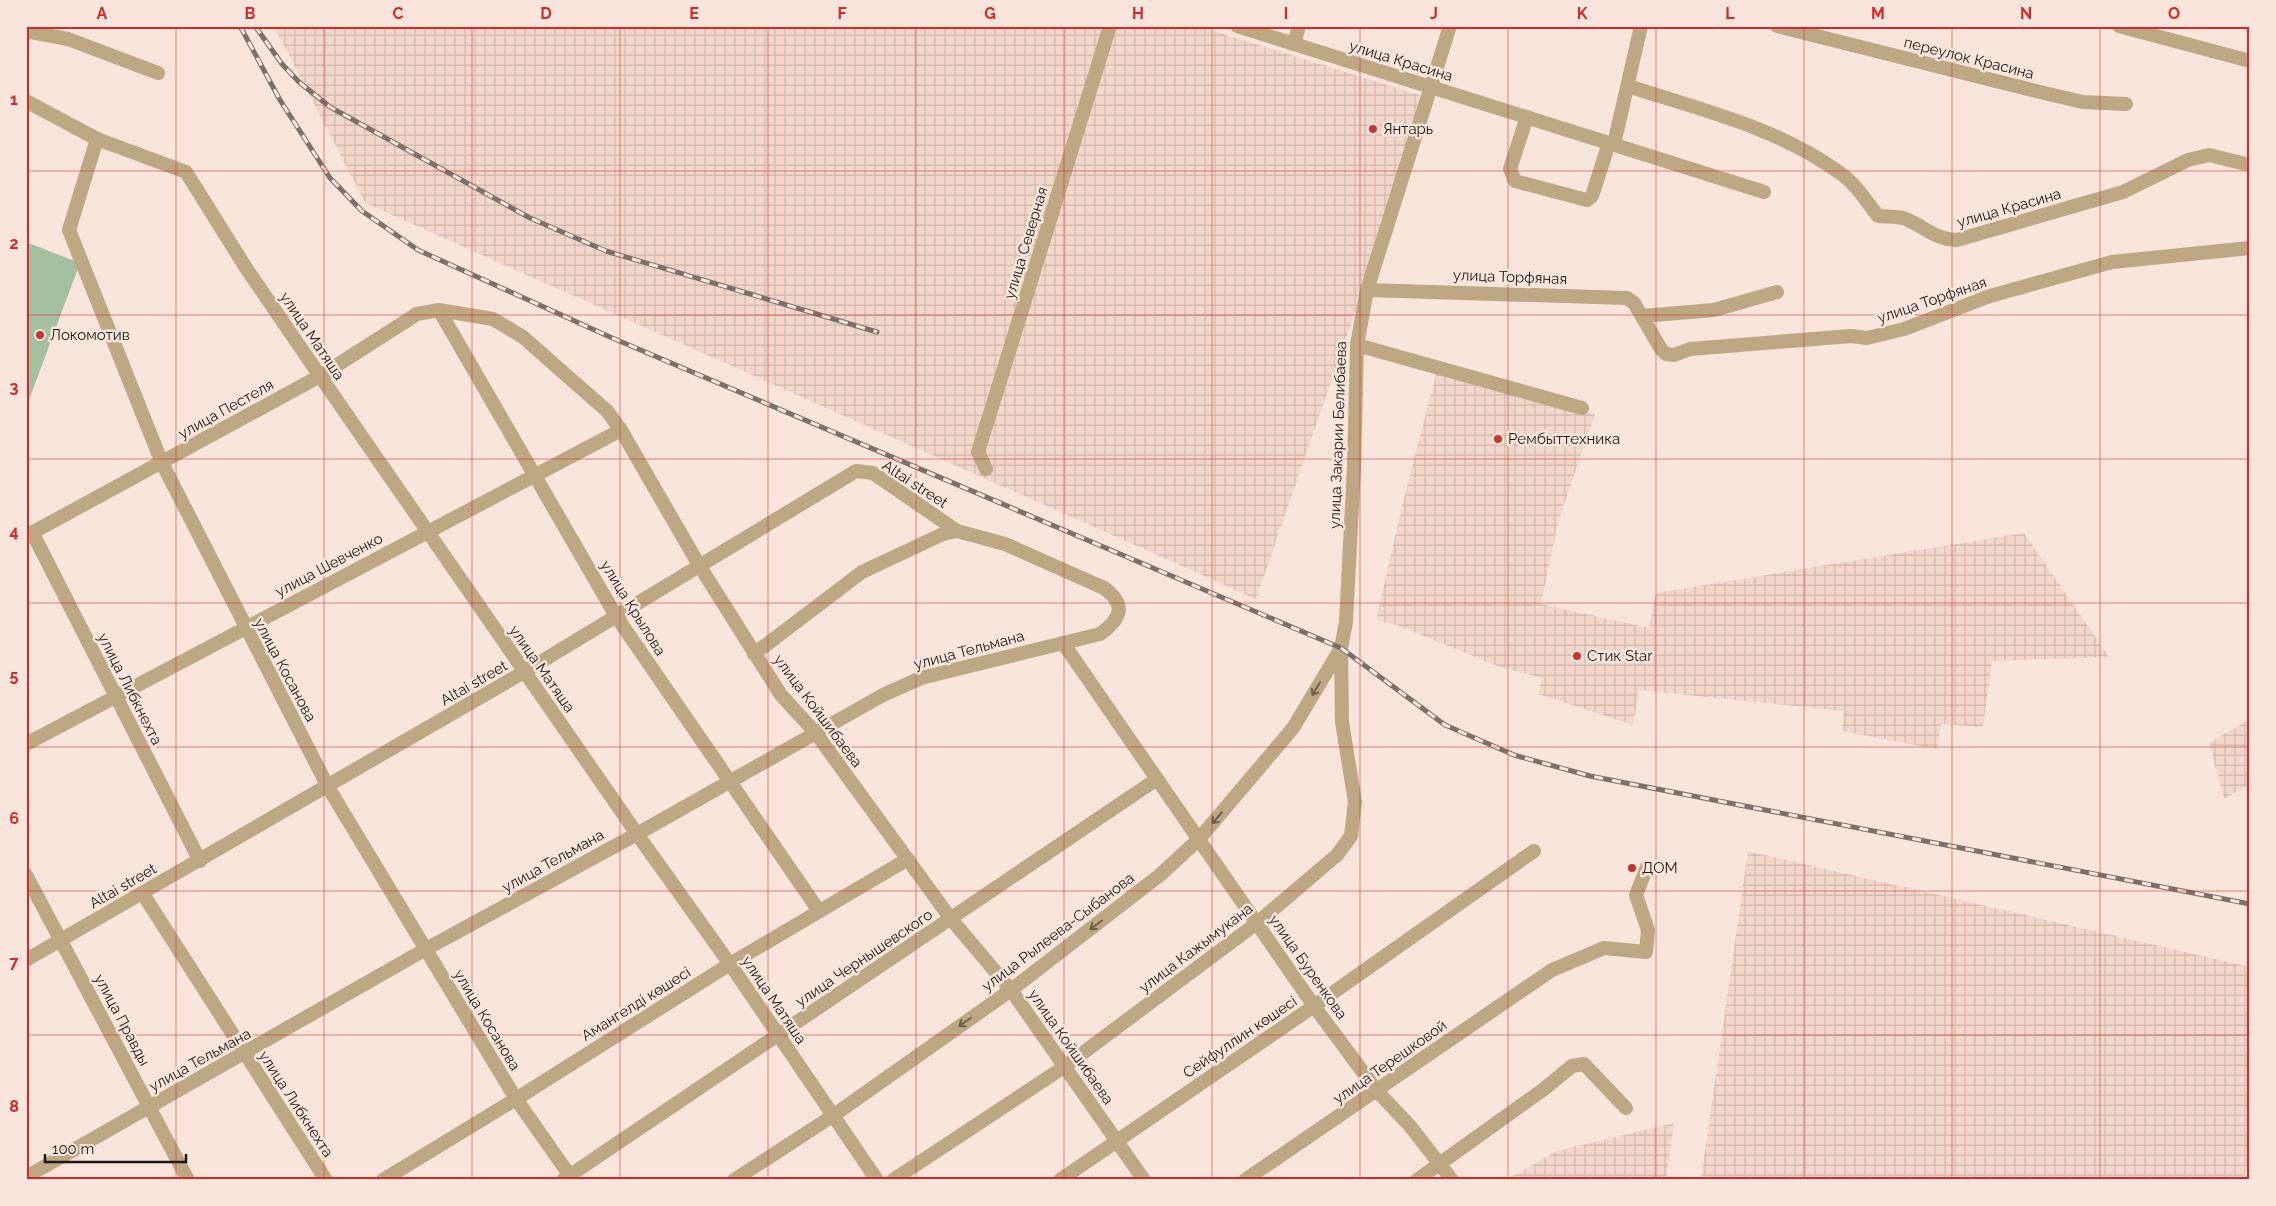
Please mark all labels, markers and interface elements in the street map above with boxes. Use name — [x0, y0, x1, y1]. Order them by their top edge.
text: A — [97, 4, 108, 23]
text: B — [245, 4, 256, 23]
text: C — [393, 4, 404, 23]
text: D — [540, 4, 552, 23]
text: E — [689, 4, 699, 23]
text: F — [837, 4, 847, 23]
text: G — [984, 4, 996, 23]
text: H — [1132, 4, 1144, 23]
text: I — [1284, 4, 1288, 23]
text: J — [1430, 4, 1438, 23]
text: K — [1577, 4, 1588, 23]
text: L — [1725, 4, 1735, 23]
text: M — [1871, 4, 1885, 23]
text: N — [2020, 4, 2032, 23]
text: O — [2168, 4, 2180, 23]
street label: переулок Красина — [1902, 33, 2036, 83]
street label: улица Красина — [1347, 37, 1455, 85]
text: 1 — [10, 90, 18, 109]
place label: Янтарь — [1383, 120, 1433, 138]
marker: Янтарь — [1367, 123, 1379, 135]
street label: улица Северная — [1000, 185, 1052, 301]
street label: улица Красина — [1955, 185, 2063, 231]
text: 2 — [9, 234, 19, 253]
street label: улица Торфяная — [1453, 266, 1567, 288]
street label: улица Торфяная — [1875, 273, 1989, 327]
street label: улица Матяша — [276, 289, 348, 383]
place label: Локомотив — [50, 326, 130, 344]
marker: Локомотив — [34, 329, 46, 341]
street label: улица Закарии Белибаева — [1326, 341, 1350, 529]
street label: улица Пестеля — [175, 375, 277, 443]
text: 3 — [10, 378, 19, 397]
place label: Рембыттехника — [1508, 430, 1620, 448]
marker: Рембыттехника — [1492, 433, 1504, 445]
street label: Altai street — [879, 456, 951, 512]
text: 4 — [9, 522, 19, 541]
street label: улица Шевченко — [272, 529, 386, 601]
street label: улица Крылова — [597, 557, 669, 659]
street label: улица Косанова — [250, 615, 320, 725]
street label: улица Матяша — [505, 622, 579, 716]
street label: улица Тельмана — [912, 627, 1026, 673]
street label: улица Либкнехта — [94, 630, 166, 748]
place label: Стик Star — [1587, 647, 1653, 665]
marker: Стик Star — [1571, 650, 1583, 662]
street label: улица Койшибаева — [770, 651, 866, 771]
street label: Altai street — [437, 657, 511, 709]
text: 5 — [10, 666, 19, 685]
one-way arrow — [1311, 682, 1321, 696]
text: 6 — [9, 809, 19, 828]
one-way arrow — [1211, 811, 1223, 824]
street label: улица Тельмана — [499, 826, 607, 896]
place label: ДОМ — [1642, 859, 1678, 877]
street label: Altai street — [86, 860, 160, 912]
marker: ДОМ — [1626, 862, 1638, 874]
street label: улица Рылеева-Сыбанова — [978, 869, 1138, 995]
street label: улица Кажымукана — [1136, 899, 1256, 997]
street label: улица Чернышевского — [792, 905, 936, 1011]
street label: улица Буренкова — [1265, 911, 1351, 1023]
one-way arrow — [1090, 920, 1103, 931]
text: 7 — [10, 953, 19, 972]
street label: улица Матяша — [738, 953, 810, 1047]
street label: Амангелді көшесі — [578, 963, 694, 1045]
street label: улица Косанова — [450, 966, 524, 1074]
street label: улица Правды — [90, 971, 154, 1069]
street label: улица Койшибаева — [1025, 986, 1117, 1108]
street label: Сейфуллин көшесі — [1180, 992, 1300, 1082]
street label: улица Терешковой — [1330, 1016, 1450, 1108]
one-way arrow — [958, 1017, 972, 1027]
street label: улица Тельмана — [146, 1025, 254, 1095]
street label: улица Либкнехта — [255, 1047, 337, 1161]
text: 8 — [9, 1097, 19, 1116]
scale bar — [45, 1131, 186, 1163]
text: 100 m — [52, 1140, 94, 1158]

